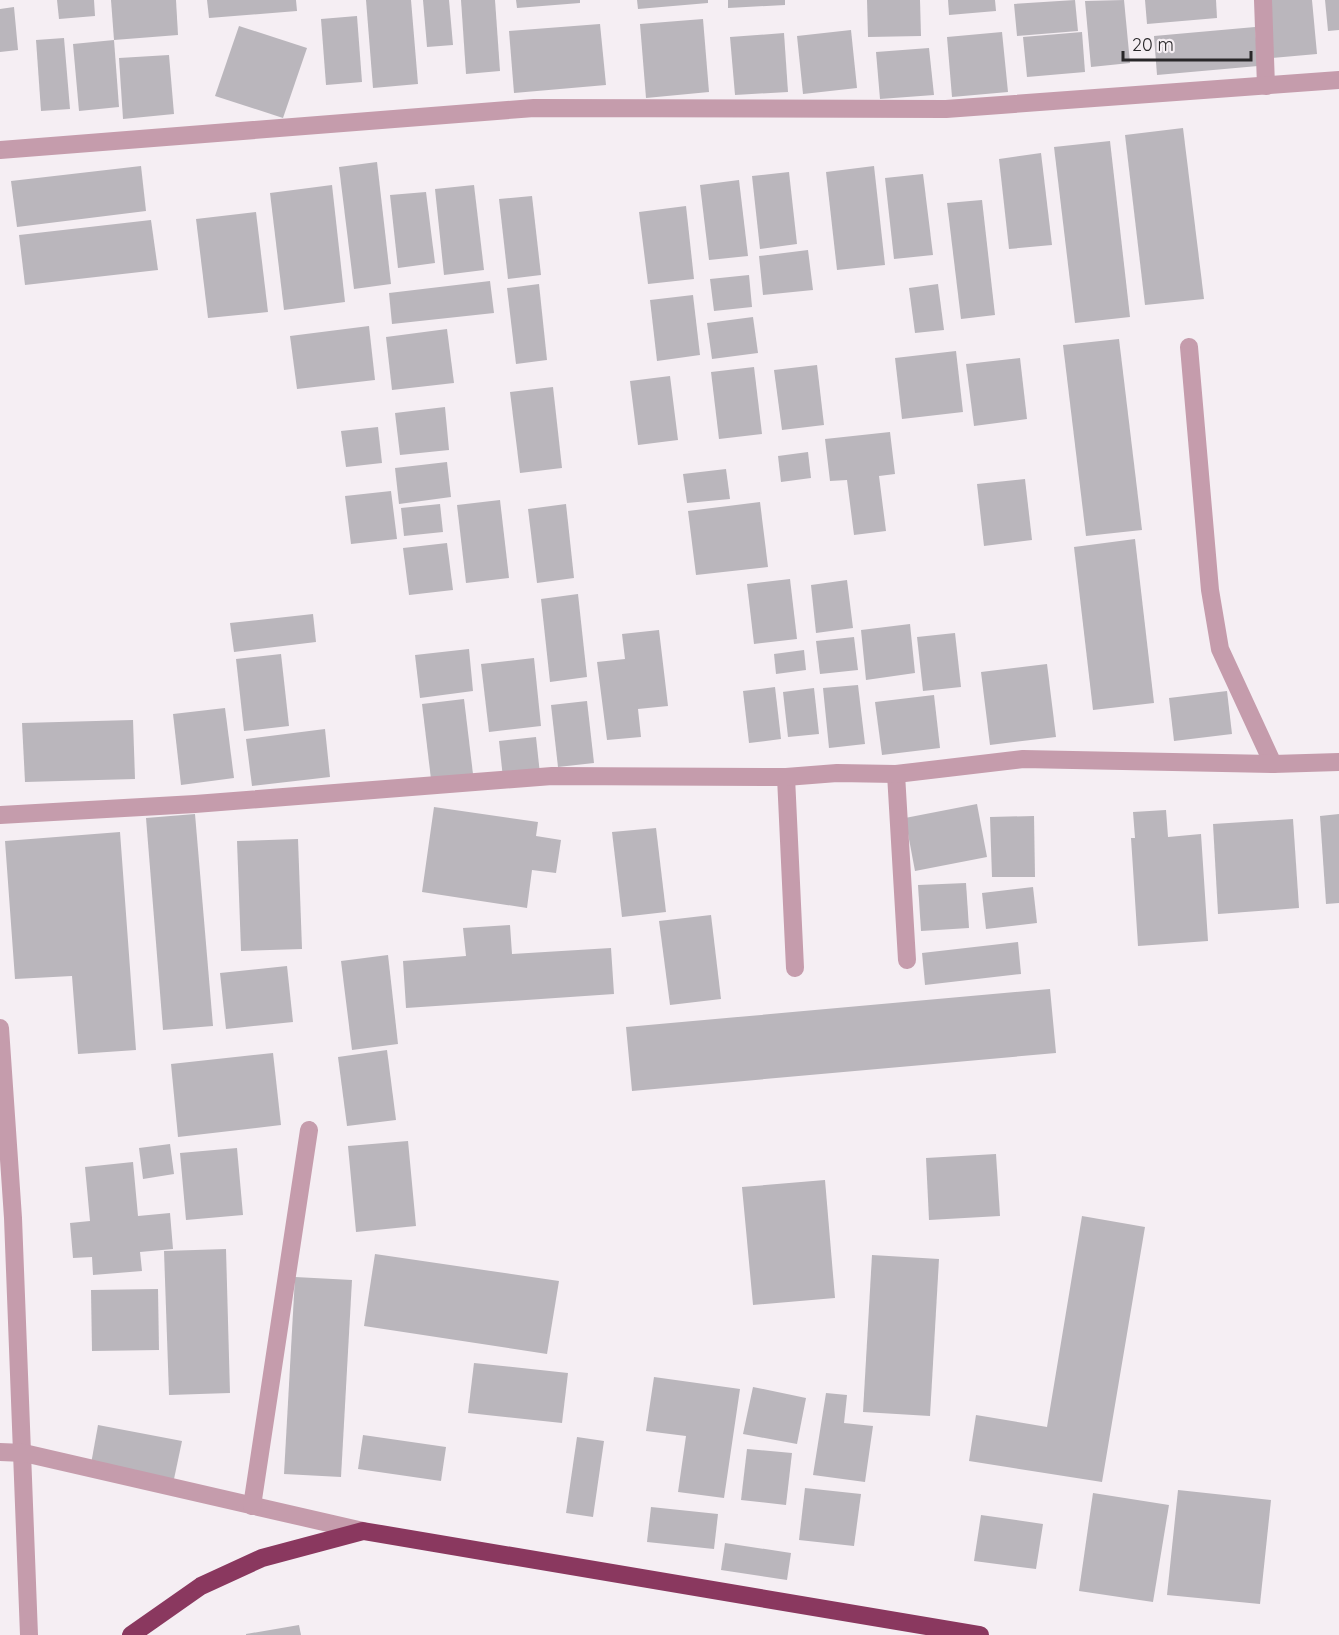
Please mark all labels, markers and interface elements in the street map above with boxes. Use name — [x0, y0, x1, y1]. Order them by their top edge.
scale bar — [1123, 24, 1250, 62]
text: 20 m — [1132, 33, 1174, 56]

